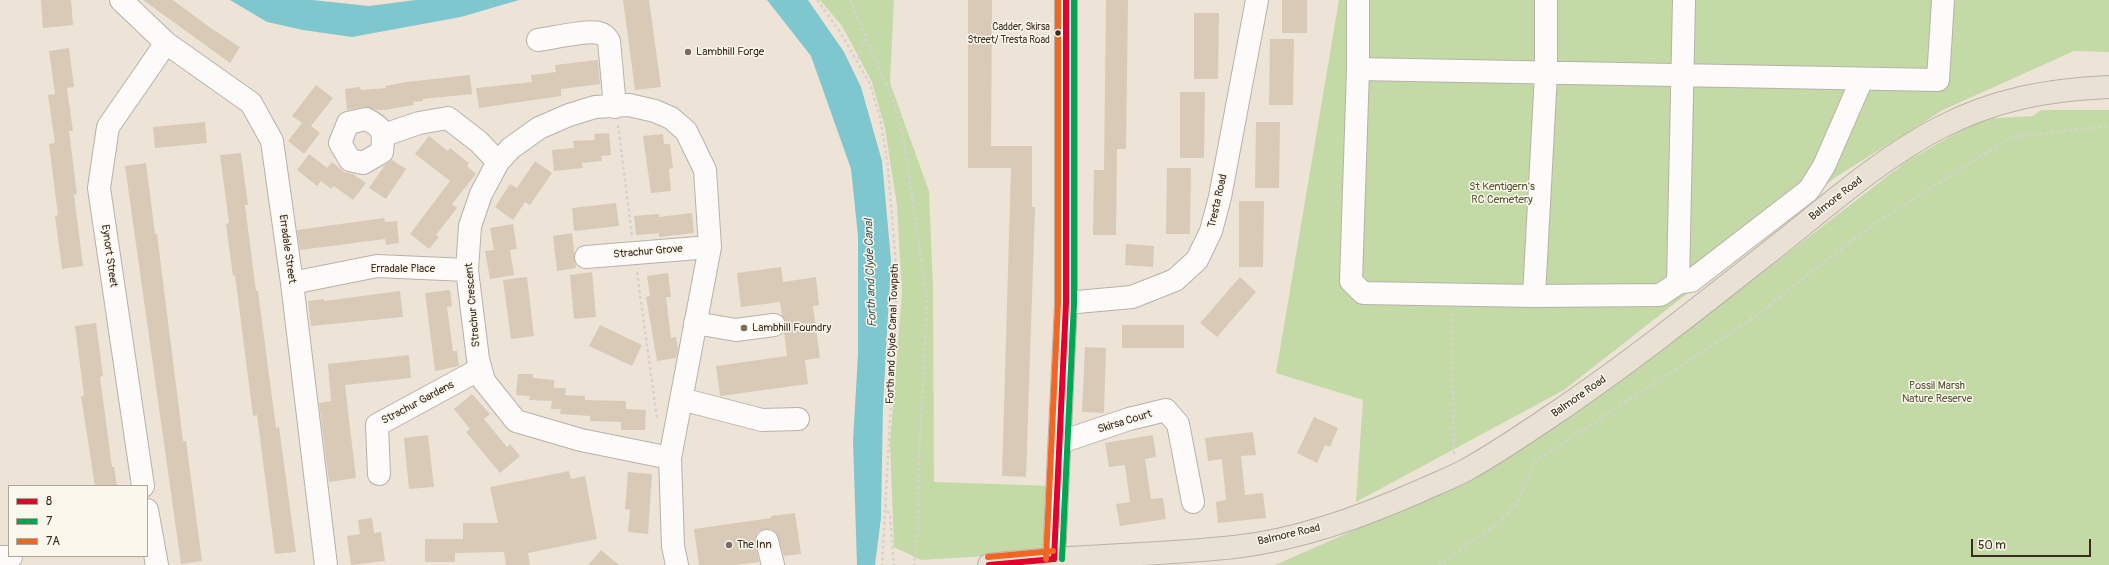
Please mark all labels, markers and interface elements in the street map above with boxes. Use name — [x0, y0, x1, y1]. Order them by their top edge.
place label: Cadder, Skirsa Street/ Tresta Road — [968, 21, 1050, 44]
marker: Cadder, Skirsa Street/ Tresta Road — [1053, 28, 1063, 38]
place label: Lambhill Forge — [696, 45, 764, 59]
marker: Lambhill Forge — [683, 47, 693, 57]
street label: Tresta Road — [1205, 173, 1231, 229]
street label: Balmore Road — [1807, 174, 1865, 224]
park label: St Kentigern's RC Cemetery — [1469, 180, 1535, 206]
street label: Erradale Street — [276, 214, 298, 284]
water label: Forth and Clyde Canal — [862, 218, 880, 328]
street label: Eynort Street — [98, 224, 120, 288]
street label: Strachur Grove — [613, 242, 683, 262]
street label: Erradale Place — [371, 262, 435, 276]
street label: Strachur Crescent — [463, 262, 483, 348]
street label: Forth and Clyde Canal Towpath — [884, 264, 902, 404]
place label: Lambhill Foundry — [752, 321, 831, 335]
marker: Lambhill Foundry — [739, 323, 749, 333]
street label: Balmore Road — [1549, 373, 1609, 421]
street label: Strachur Gardens — [379, 378, 457, 428]
park label: Possil Marsh Nature Reserve — [1902, 379, 1972, 405]
street label: Skirsa Court — [1096, 408, 1154, 436]
legend — [8, 485, 148, 557]
text: 8 — [46, 494, 52, 509]
text: 7 — [46, 514, 52, 529]
street label: Balmore Road — [1256, 521, 1322, 549]
scale bar — [1973, 531, 2093, 557]
text: 7A — [46, 534, 60, 549]
place label: The Inn — [737, 538, 772, 552]
text: 50 m — [1978, 538, 2006, 553]
marker: The Inn — [724, 540, 734, 550]

